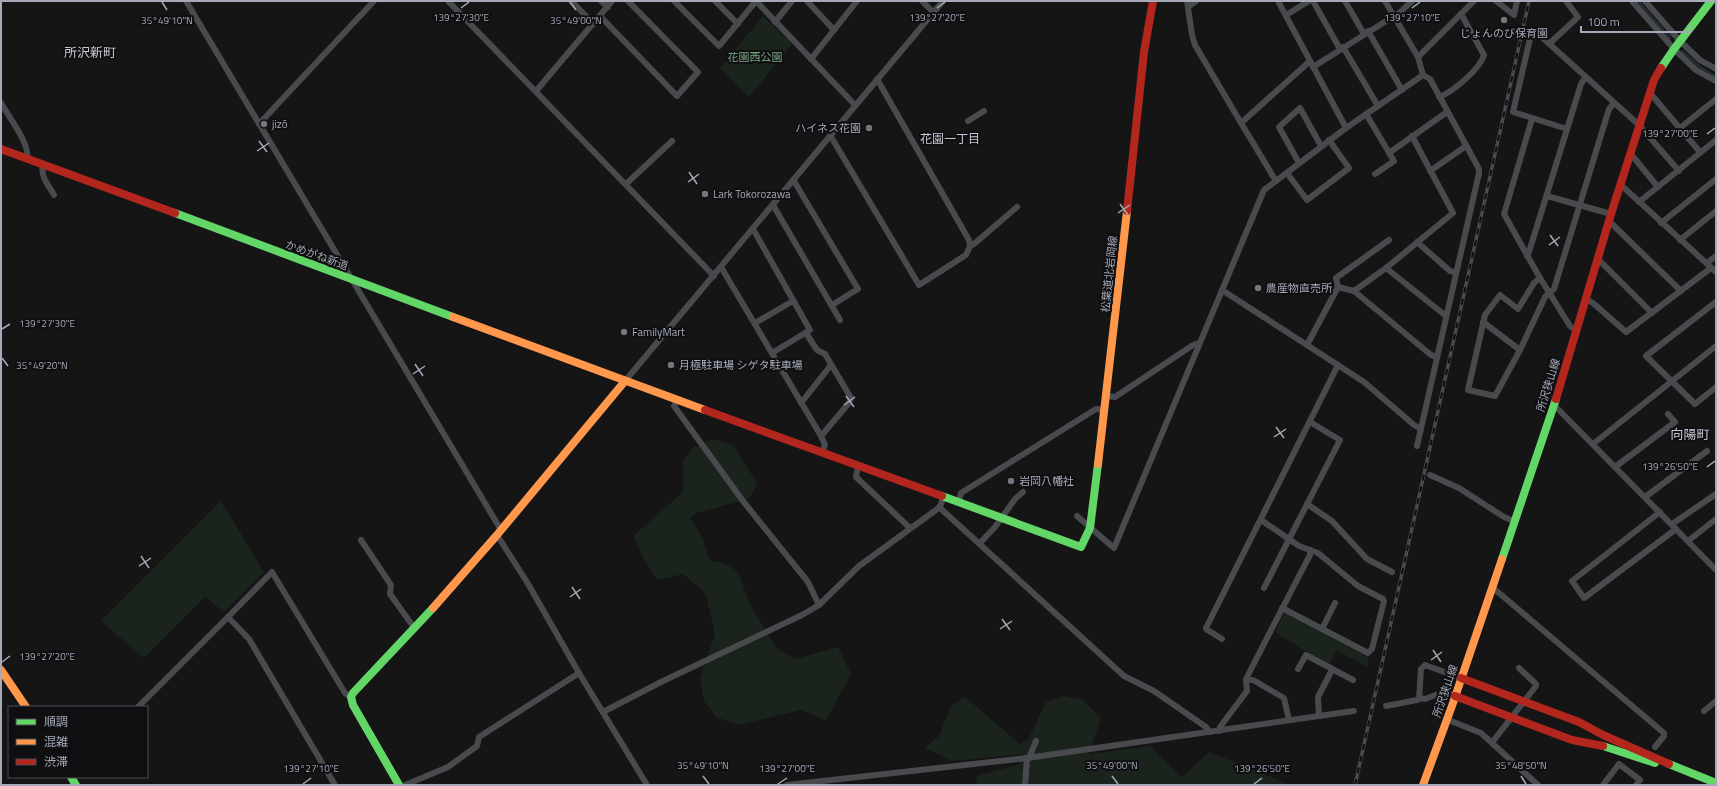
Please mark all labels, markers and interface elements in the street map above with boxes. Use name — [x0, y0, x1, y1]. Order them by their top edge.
scale bar — [1581, 8, 1690, 34]
text: 139°27'30"E — [433, 10, 490, 25]
text: 139°27'20"E — [909, 10, 966, 25]
text: 139°27'10"E — [1384, 10, 1441, 25]
text: 100 m — [1587, 12, 1620, 31]
text: 35°49'10"N — [141, 13, 193, 28]
text: 35°49'00"N — [550, 13, 602, 28]
marker: じょんのび保育園 — [1499, 15, 1509, 25]
place label: じょんのび保育園 — [1460, 25, 1548, 41]
district label: 所沢新町 — [64, 42, 116, 62]
park label: 花園西公園 — [728, 49, 783, 65]
place label: jizō — [271, 116, 288, 132]
marker: jizō — [259, 119, 269, 129]
place label: ハイネス花園 — [795, 120, 861, 136]
marker: ハイネス花園 — [864, 123, 874, 133]
text: 139°27'00"E — [1642, 126, 1699, 141]
district label: 花園一丁目 — [920, 129, 980, 148]
place label: Lark Tokorozawa — [713, 186, 791, 202]
marker: Lark Tokorozawa — [700, 189, 710, 199]
street label: 松葉道北岩岡線 — [1097, 235, 1121, 313]
street label: かめがね新道 — [283, 236, 351, 274]
place label: 農産物直売所 — [1266, 280, 1333, 296]
marker: 農産物直売所 — [1253, 283, 1263, 293]
text: 139°27'30"E — [19, 316, 76, 331]
place label: FamilyMart — [632, 324, 685, 340]
marker: FamilyMart — [619, 327, 629, 337]
street label: 所沢狭山線 — [1532, 356, 1564, 414]
place label: 月極駐車場 シゲタ駐車場 — [679, 357, 802, 373]
text: 35°49'20"N — [16, 358, 68, 373]
marker: 月極駐車場 シゲタ駐車場 — [666, 360, 676, 370]
district label: 向陽町 — [1670, 424, 1710, 444]
text: 139°26'50"E — [1642, 459, 1699, 474]
place label: 岩岡八幡社 — [1019, 473, 1074, 489]
marker: 岩岡八幡社 — [1006, 476, 1016, 486]
text: 139°27'20"E — [19, 649, 76, 664]
street label: 所沢狭山線 — [1428, 662, 1462, 720]
legend — [8, 706, 148, 778]
text: 順調 — [44, 712, 68, 731]
text: 混雑 — [44, 732, 68, 751]
text: 渋滞 — [44, 752, 68, 771]
text: 35°49'10"N — [677, 758, 729, 773]
text: 35°49'00"N — [1086, 758, 1138, 773]
text: 35°48'50"N — [1495, 758, 1547, 773]
text: 139°27'10"E — [283, 761, 340, 776]
text: 139°27'00"E — [759, 761, 816, 776]
text: 139°26'50"E — [1234, 761, 1291, 776]

